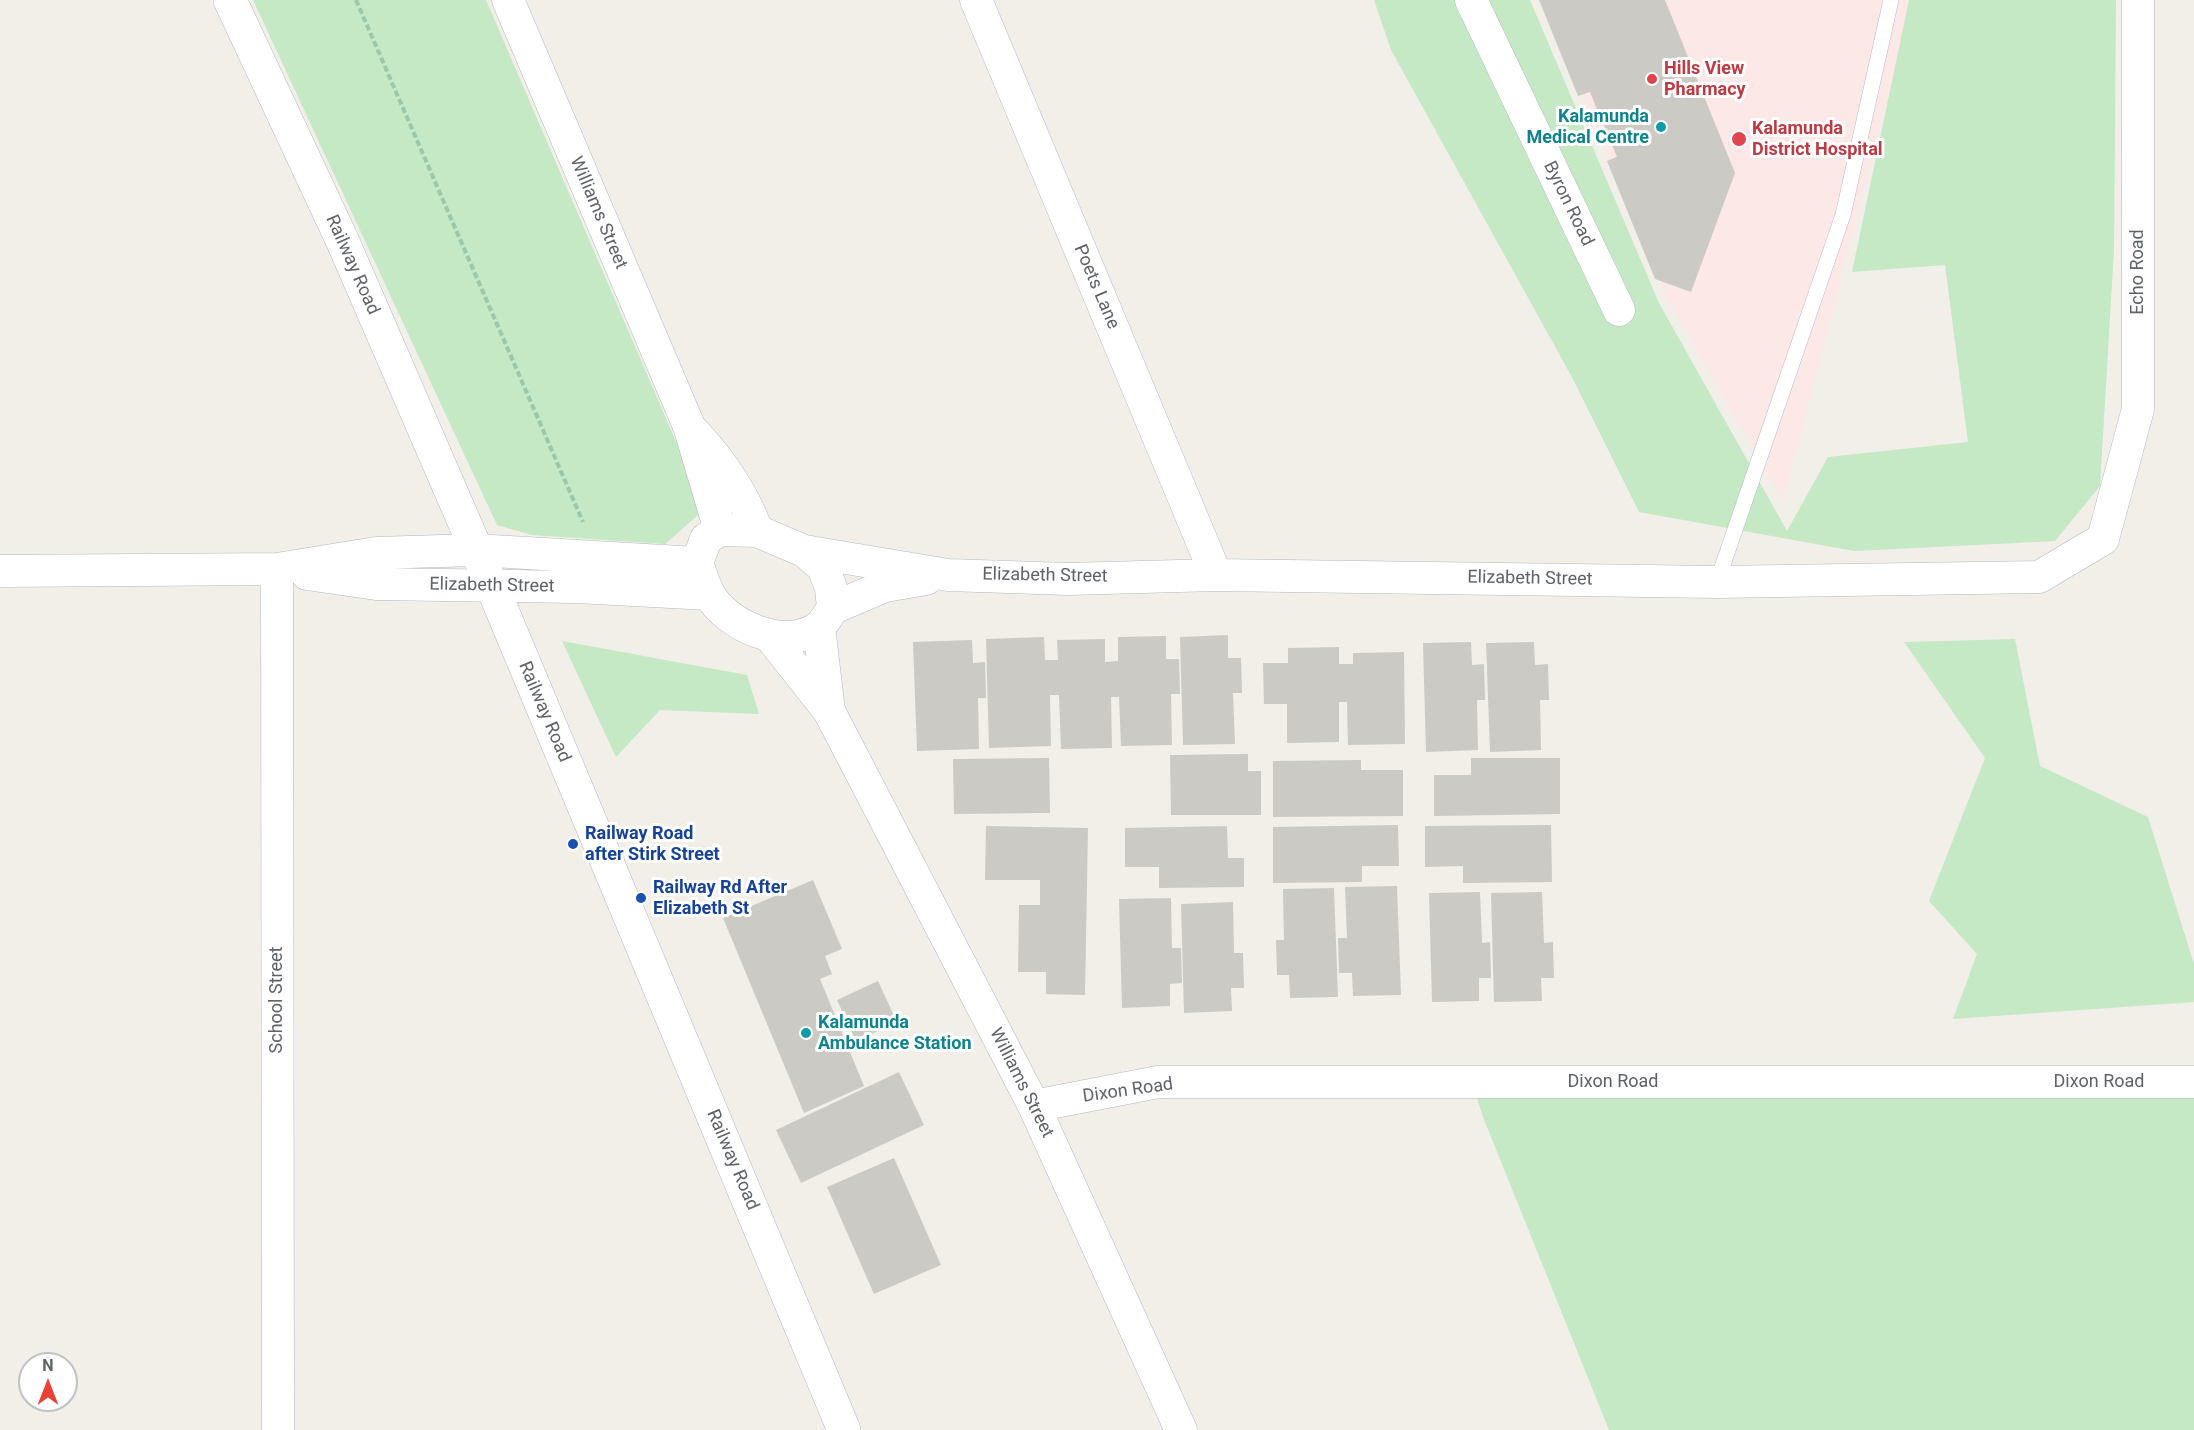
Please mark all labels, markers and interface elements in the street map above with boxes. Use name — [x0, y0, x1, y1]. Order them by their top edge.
place label: Hills View Pharmacy — [1664, 58, 1746, 100]
marker: Hills View Pharmacy — [1645, 72, 1659, 86]
place label: Kalamunda Medical Centre — [1527, 106, 1649, 148]
place label: Kalamunda District Hospital — [1752, 118, 1883, 160]
marker: Kalamunda Medical Centre — [1654, 120, 1668, 134]
marker: Kalamunda District Hospital — [1730, 130, 1748, 148]
street label: Williams Street — [565, 153, 631, 273]
street label: Byron Road — [1538, 158, 1598, 250]
street label: Railway Road — [320, 212, 384, 318]
street label: Echo Road — [2127, 229, 2149, 315]
street label: Poets Lane — [1069, 242, 1123, 332]
street label: Elizabeth Street — [982, 564, 1108, 588]
street label: Elizabeth Street — [1467, 567, 1593, 591]
street label: Elizabeth Street — [429, 574, 555, 598]
street label: Railway Road — [513, 658, 575, 766]
place label: Railway Road after Stirk Street — [585, 823, 720, 866]
marker: Railway Road after Stirk Street — [566, 837, 580, 851]
place label: Railway Rd After Elizabeth St — [653, 877, 787, 920]
marker: Railway Rd After Elizabeth St — [634, 891, 648, 905]
street label: School Street — [266, 947, 288, 1053]
place label: Kalamunda Ambulance Station — [818, 1012, 972, 1054]
street label: Williams Street — [984, 1025, 1058, 1141]
marker: Kalamunda Ambulance Station — [799, 1026, 813, 1040]
street label: Dixon Road — [1568, 1071, 1658, 1093]
street label: Dixon Road — [2054, 1071, 2144, 1093]
street label: Dixon Road — [1081, 1074, 1175, 1108]
street label: Railway Road — [701, 1106, 763, 1214]
north arrow — [18, 1352, 78, 1412]
text: N — [42, 1356, 54, 1375]

